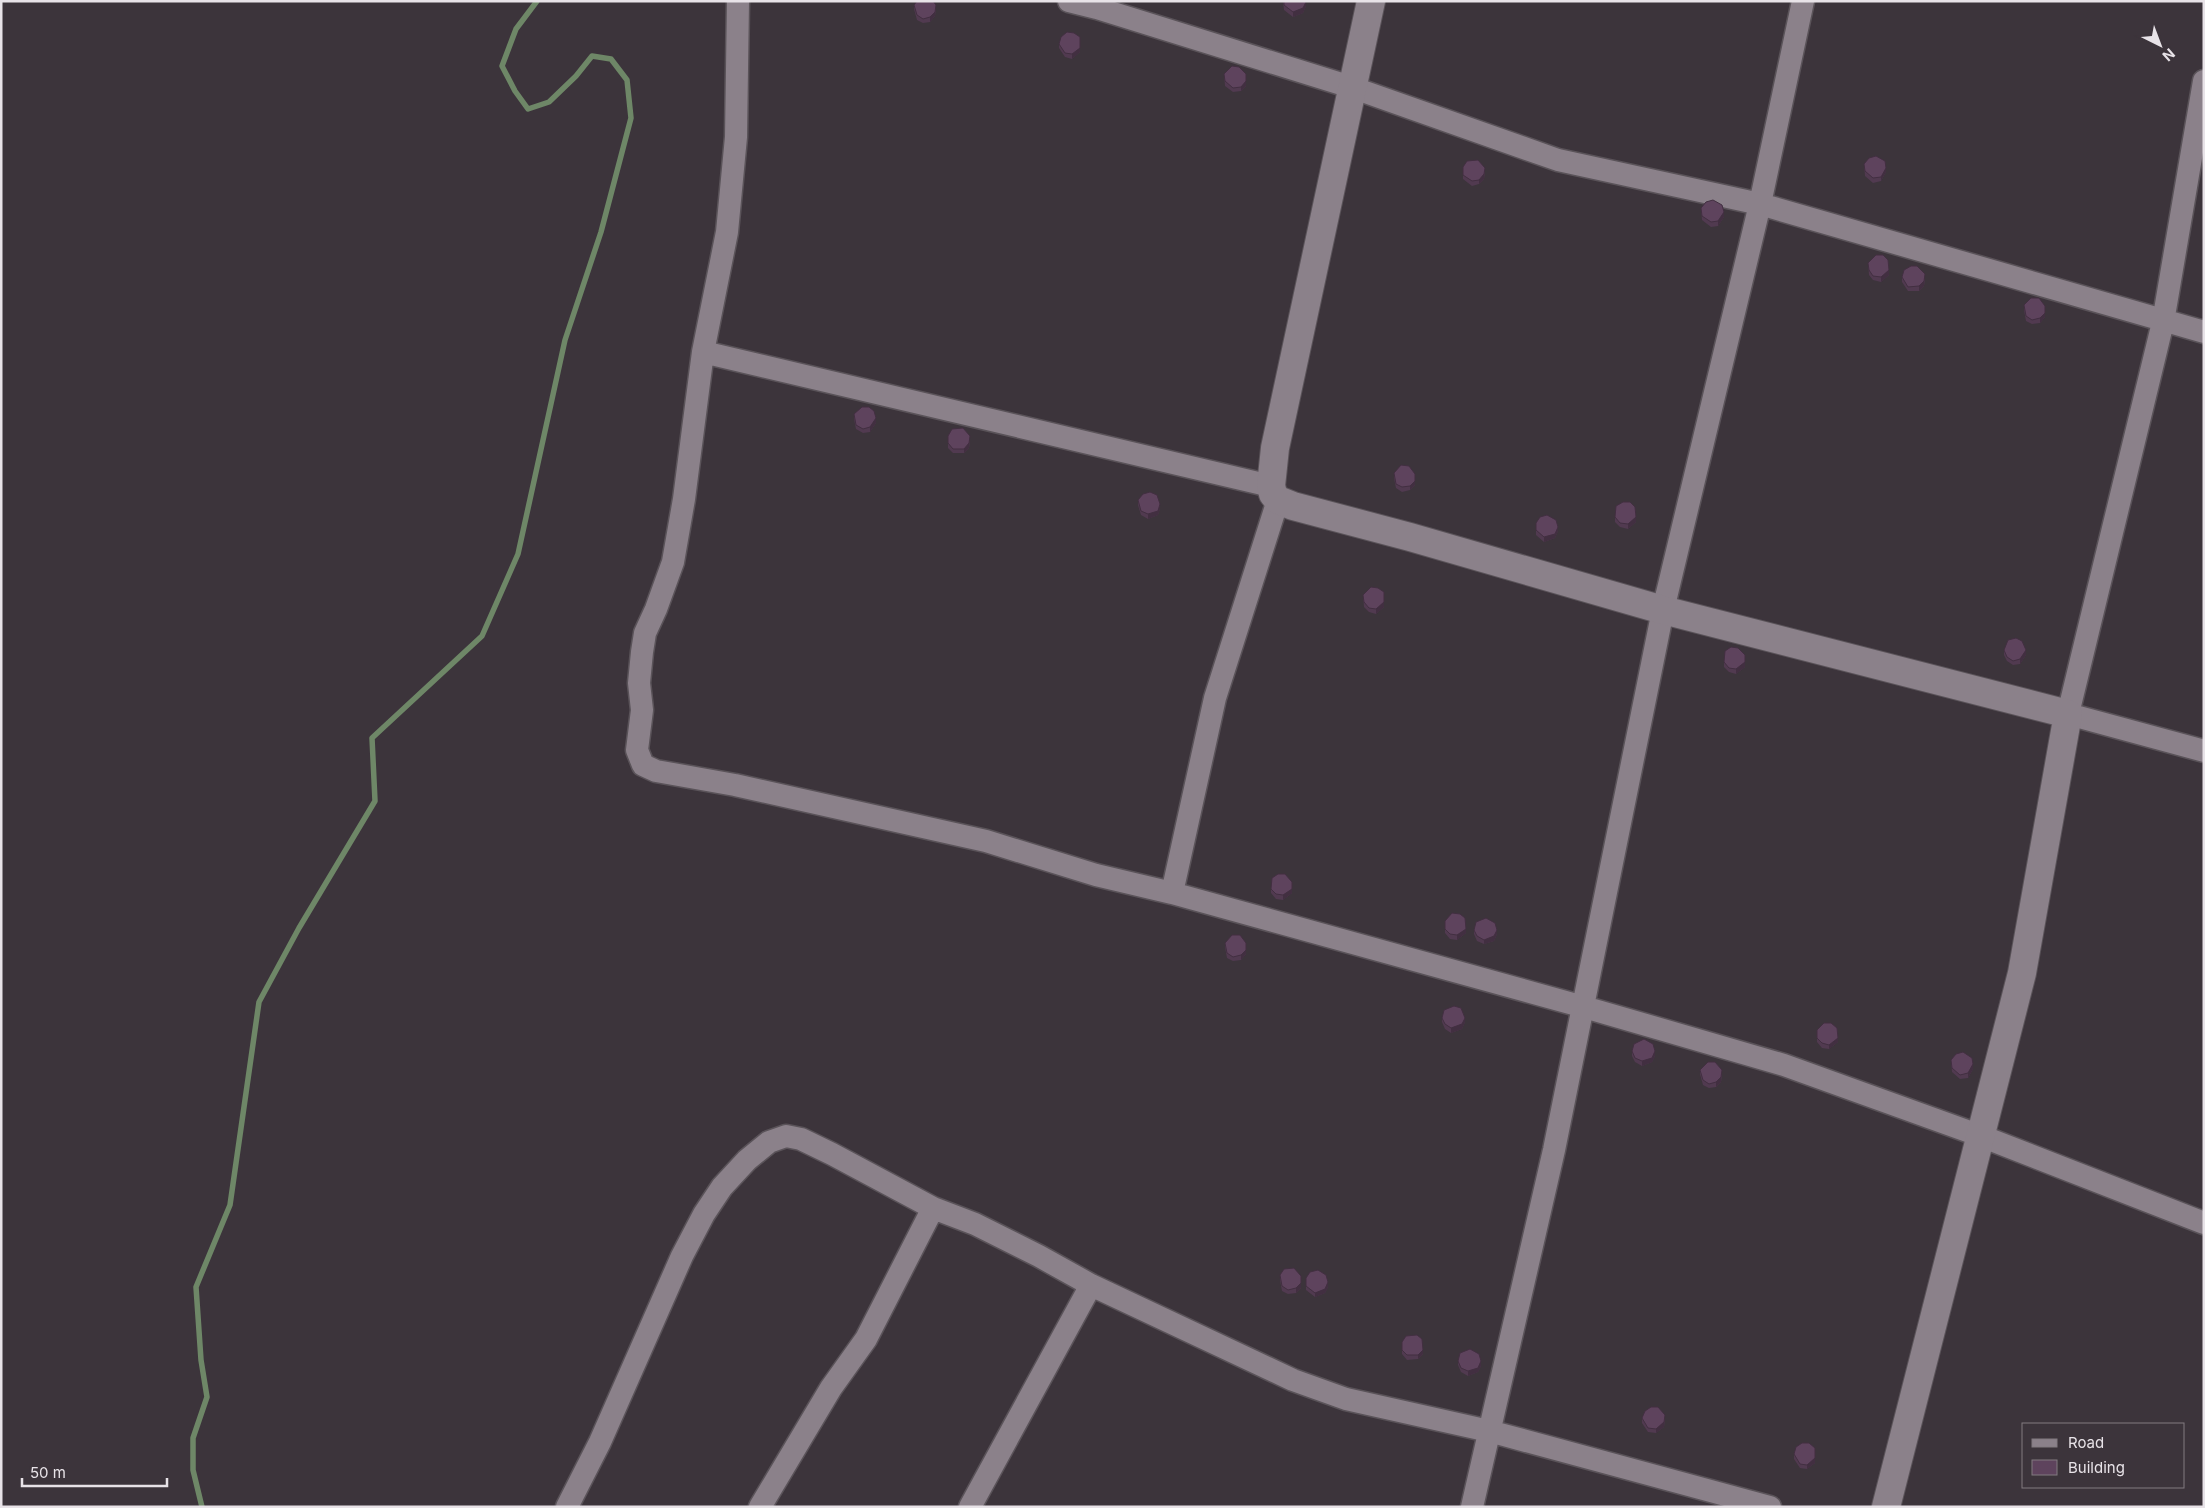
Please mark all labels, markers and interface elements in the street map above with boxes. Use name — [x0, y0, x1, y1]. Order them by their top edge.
north arrow — [2135, 20, 2185, 70]
text: N — [2159, 45, 2179, 65]
legend — [2022, 1423, 2185, 1488]
text: Road — [2068, 1433, 2104, 1452]
scale bar — [22, 1456, 168, 1488]
text: Building — [2068, 1458, 2125, 1477]
text: 50 m — [30, 1463, 66, 1482]

